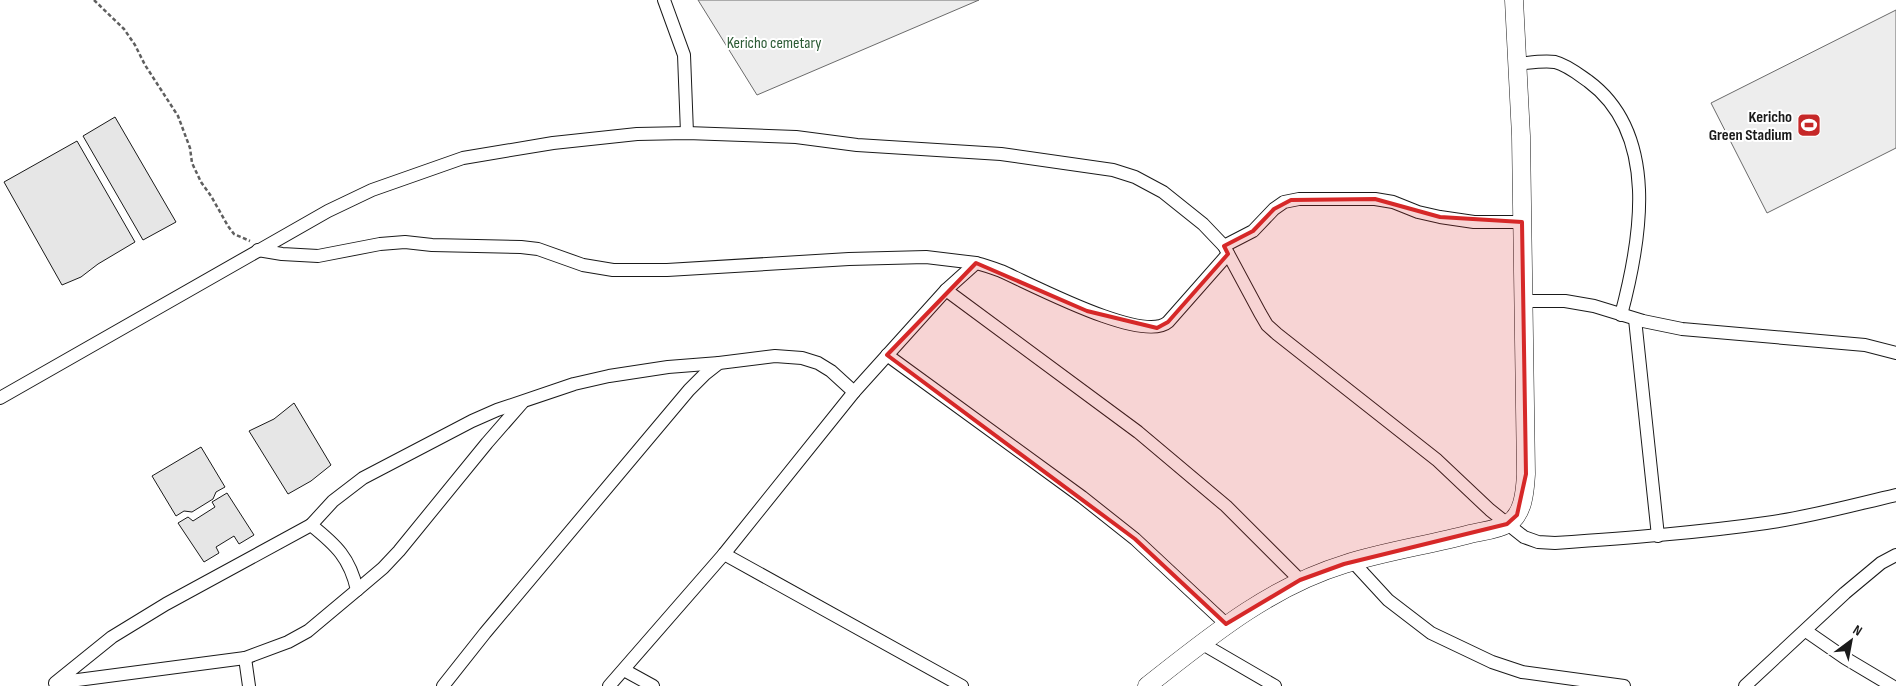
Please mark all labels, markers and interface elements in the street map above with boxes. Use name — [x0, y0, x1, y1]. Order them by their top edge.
park label: Kericho cemetary — [727, 34, 821, 53]
place label: Kericho Green Stadium — [1709, 108, 1792, 145]
sports icon: Kericho Green Stadium — [1796, 112, 1822, 138]
north arrow — [1826, 616, 1876, 666]
text: N — [1850, 621, 1865, 640]

